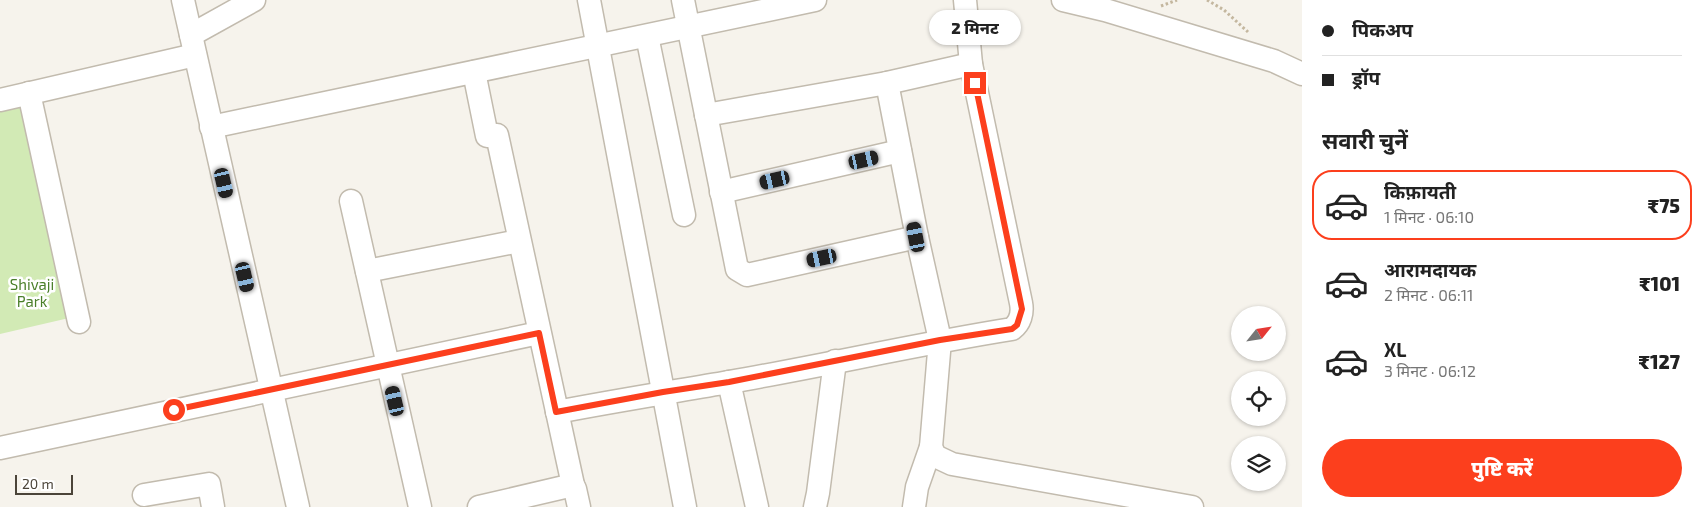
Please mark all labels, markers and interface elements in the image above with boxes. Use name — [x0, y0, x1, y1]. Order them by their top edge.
callout: 2 मिनट — [929, 11, 1021, 46]
text: 2 मिनट — [951, 18, 999, 37]
text: पिकअप — [1352, 18, 1413, 41]
text: ड्रॉप — [1352, 66, 1380, 89]
route end — [964, 72, 986, 94]
text: सवारी चुनें — [1322, 127, 1408, 153]
car — [847, 149, 880, 171]
car — [213, 167, 234, 199]
car — [758, 169, 791, 191]
text: किफ़ायती — [1384, 180, 1456, 203]
icon: car — [1324, 183, 1369, 228]
text: ₹75 — [1648, 194, 1680, 217]
text: 1 मिनट · 06:10 — [1384, 207, 1474, 226]
car — [905, 221, 926, 253]
car — [805, 248, 838, 268]
text: आरामदायक — [1384, 258, 1476, 281]
car — [234, 261, 255, 293]
icon: car — [1324, 261, 1369, 306]
text: ₹101 — [1639, 272, 1680, 295]
park label: Shivaji Park — [10, 275, 54, 310]
text: 2 मिनट · 06:11 — [1384, 285, 1473, 304]
north arrow — [1231, 306, 1286, 361]
map controls — [1231, 306, 1286, 491]
text: XL — [1384, 338, 1406, 361]
icon: car — [1324, 339, 1369, 384]
text: ₹127 — [1639, 350, 1680, 373]
text: 3 मिनट · 06:12 — [1384, 361, 1476, 380]
button: locate — [1231, 371, 1286, 426]
car — [384, 385, 405, 417]
route start — [163, 399, 185, 421]
button: layers — [1231, 436, 1286, 491]
button: पुष्टि करें — [1322, 439, 1682, 497]
scale bar — [15, 472, 72, 495]
text: 20 m — [22, 475, 54, 492]

